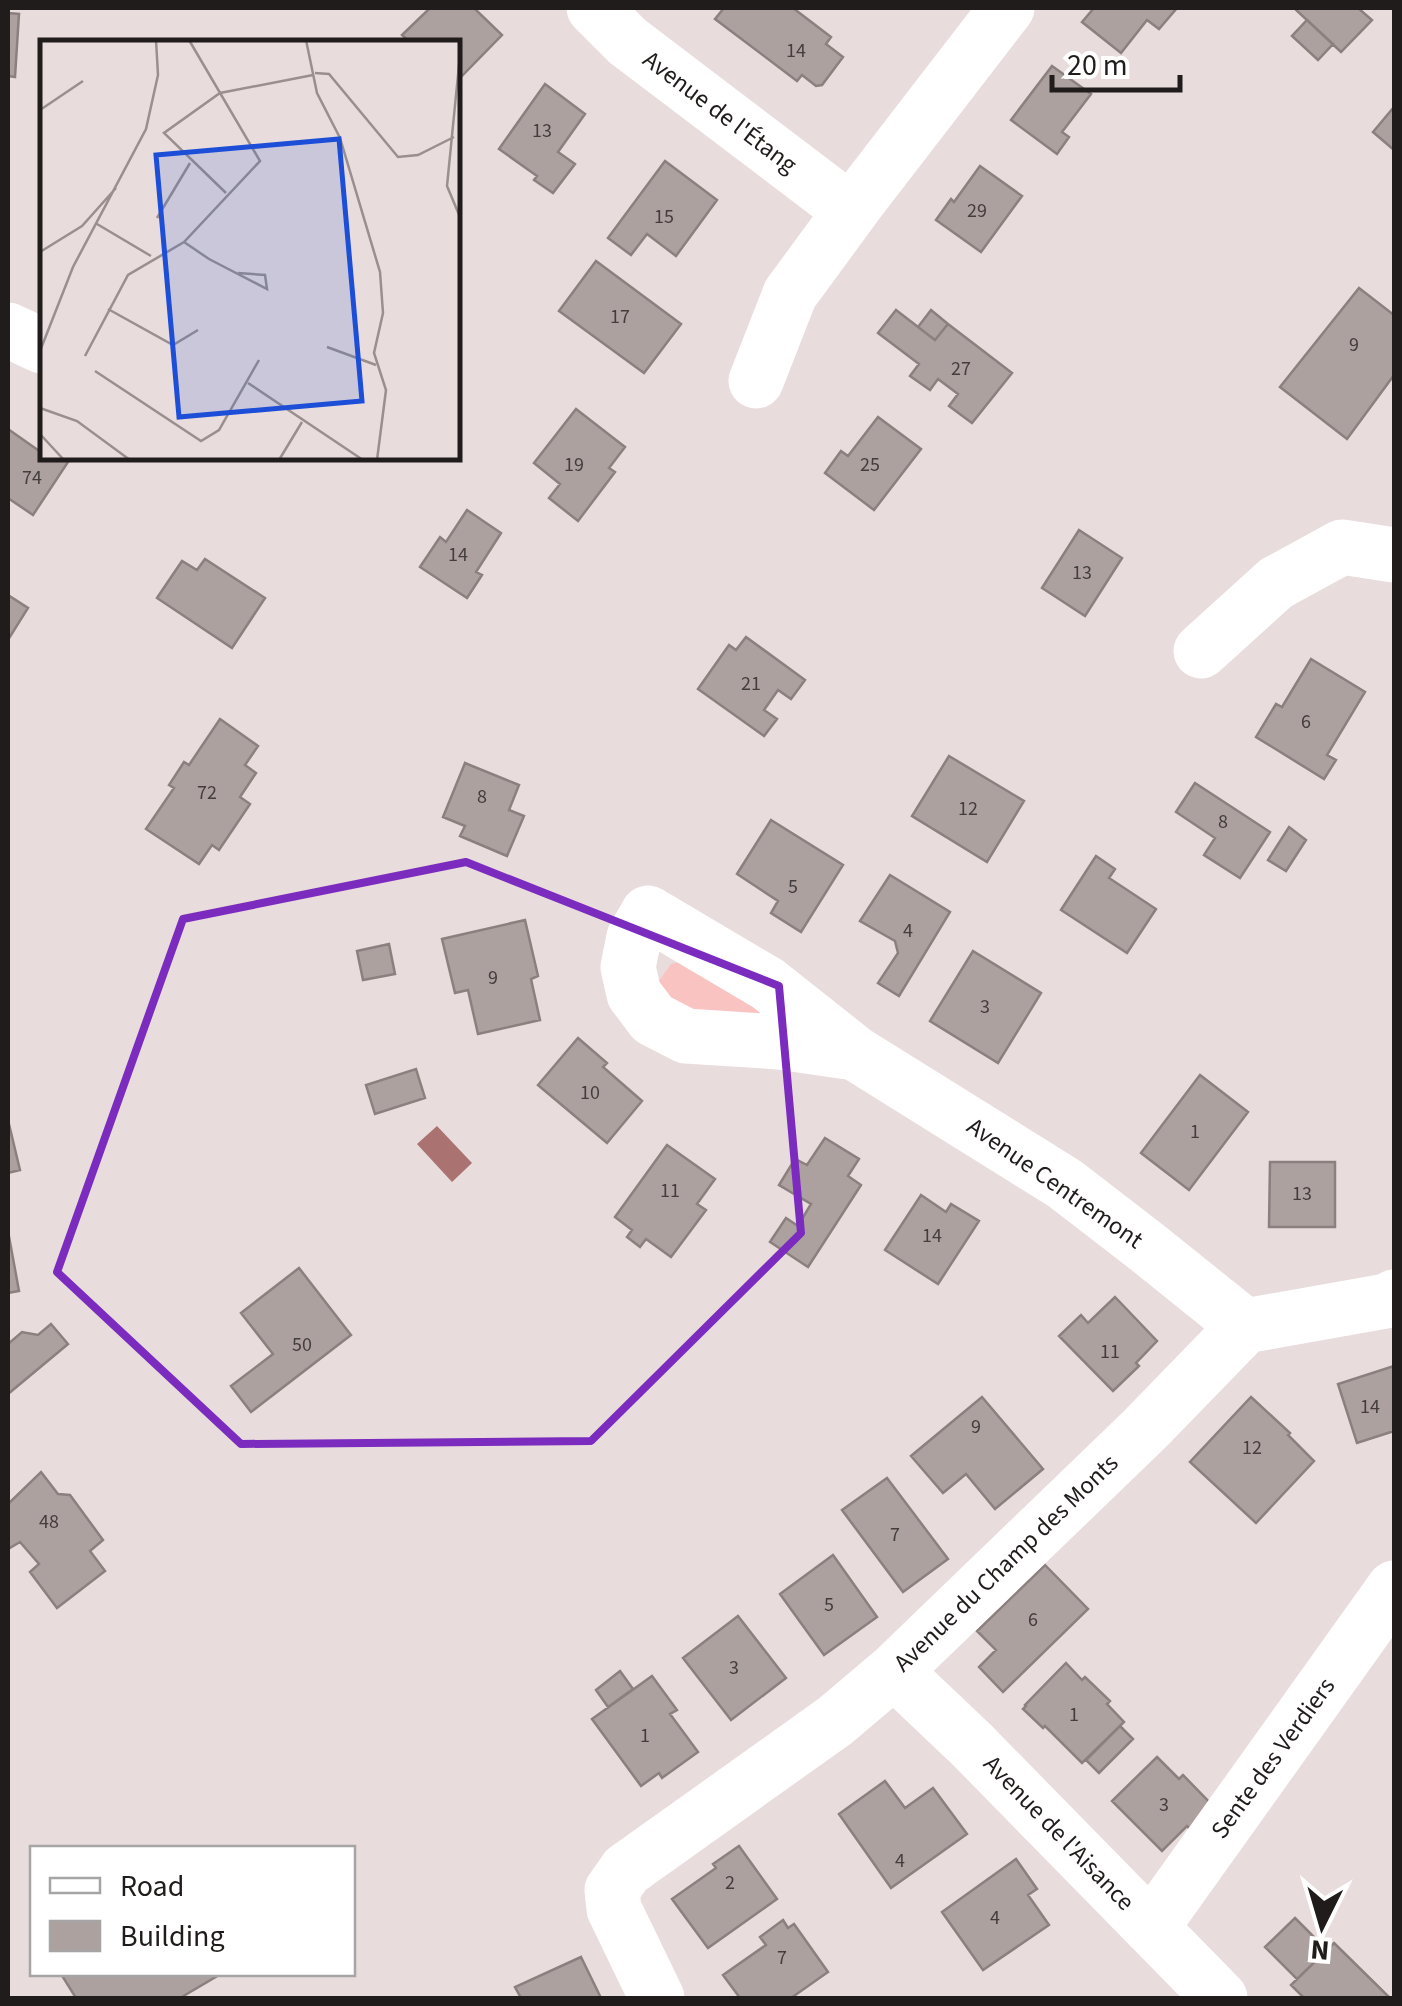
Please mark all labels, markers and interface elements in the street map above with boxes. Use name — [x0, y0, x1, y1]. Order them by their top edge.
scale bar — [1052, 30, 1180, 92]
house number: 14 — [786, 37, 806, 65]
inset map — [40, 40, 460, 460]
street label: Avenue de l'Étang — [635, 42, 805, 182]
text: 20 m — [1067, 44, 1128, 87]
house number: 13 — [532, 117, 552, 145]
house number: 29 — [967, 197, 987, 225]
house number: 15 — [654, 203, 674, 231]
house number: 17 — [610, 303, 630, 331]
house number: 9 — [1349, 331, 1359, 359]
house number: 27 — [951, 355, 971, 383]
house number: 19 — [564, 451, 584, 479]
house number: 25 — [860, 451, 880, 479]
house number: 74 — [22, 464, 42, 492]
house number: 14 — [448, 541, 468, 569]
house number: 13 — [1072, 559, 1092, 587]
house number: 21 — [741, 670, 761, 698]
house number: 6 — [1301, 708, 1311, 736]
house number: 72 — [197, 779, 217, 807]
house number: 8 — [477, 783, 487, 811]
house number: 12 — [958, 795, 978, 823]
house number: 8 — [1218, 808, 1228, 836]
house number: 5 — [788, 873, 798, 901]
house number: 4 — [903, 917, 913, 945]
house number: 9 — [488, 964, 498, 992]
house number: 3 — [980, 993, 990, 1021]
house number: 10 — [580, 1079, 600, 1107]
street label: Avenue Centremont — [959, 1109, 1151, 1258]
house number: 1 — [1190, 1118, 1200, 1146]
house number: 11 — [660, 1177, 680, 1205]
house number: 13 — [1292, 1180, 1312, 1208]
house number: 14 — [922, 1222, 942, 1250]
house number: 50 — [292, 1331, 312, 1359]
house number: 11 — [1100, 1338, 1120, 1366]
house number: 14 — [1360, 1393, 1380, 1421]
house number: 9 — [971, 1413, 981, 1441]
house number: 12 — [1242, 1434, 1262, 1462]
street label: Avenue du Champ des Monts — [885, 1446, 1127, 1680]
house number: 48 — [39, 1508, 59, 1536]
house number: 7 — [890, 1521, 900, 1549]
house number: 5 — [824, 1591, 834, 1619]
house number: 6 — [1028, 1606, 1038, 1634]
house number: 3 — [729, 1654, 739, 1682]
street label: Sente des Verdiers — [1202, 1670, 1344, 1846]
house number: 1 — [1069, 1701, 1079, 1729]
house number: 1 — [640, 1722, 650, 1750]
street label: Avenue de l'Aisance — [975, 1747, 1143, 1919]
house number: 3 — [1159, 1791, 1169, 1819]
legend — [30, 1846, 355, 1976]
house number: 4 — [895, 1847, 905, 1875]
text: Road — [120, 1865, 184, 1908]
house number: 2 — [725, 1869, 735, 1897]
north arrow — [1272, 1876, 1372, 1976]
house number: 4 — [990, 1904, 1000, 1932]
text: Building — [120, 1915, 225, 1958]
text: N — [1309, 1929, 1331, 1971]
house number: 7 — [777, 1944, 787, 1972]

